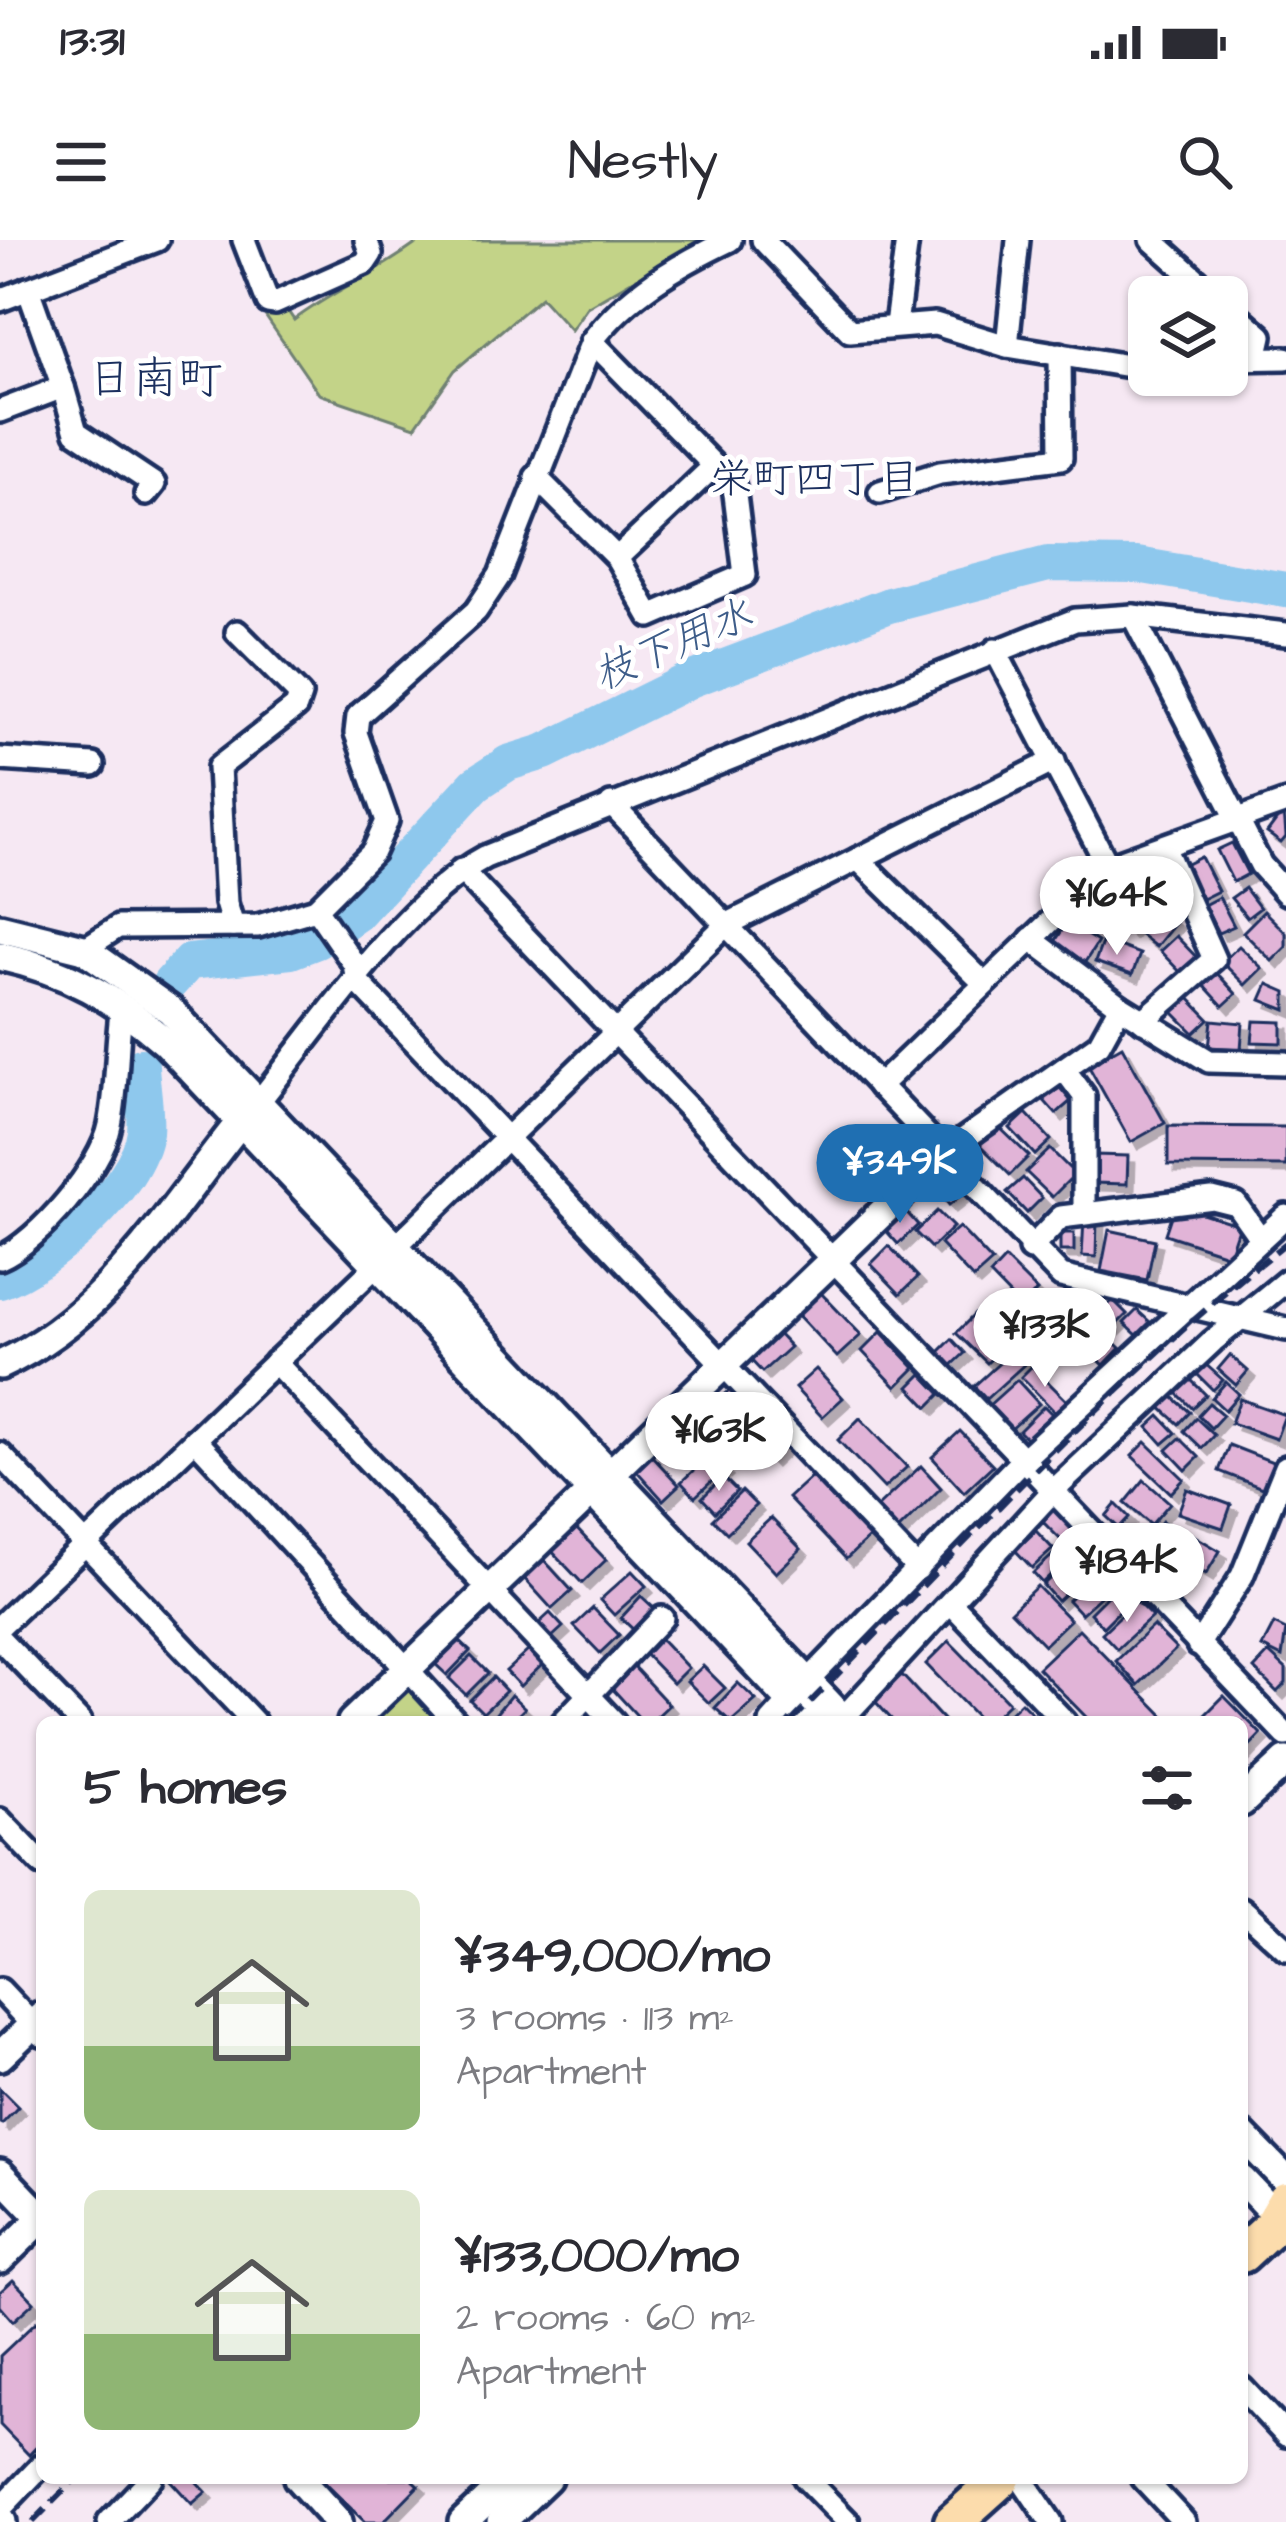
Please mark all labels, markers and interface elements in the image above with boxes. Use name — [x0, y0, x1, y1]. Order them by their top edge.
text: 13:31 — [60, 11, 125, 73]
text: Nestly — [568, 125, 718, 200]
icon: menu — [48, 129, 114, 195]
icon: search — [1172, 129, 1238, 195]
map controls — [1128, 276, 1248, 396]
button: layers — [1128, 276, 1248, 396]
district label: 日南町 — [87, 349, 223, 411]
district label: 栄町四丁目 — [710, 451, 920, 509]
water label: 枝下用水 — [585, 586, 762, 705]
pin: ¥164K — [1033, 856, 1201, 958]
text: ¥164K — [1067, 868, 1167, 922]
pin: ¥349K — [816, 1124, 984, 1226]
text: ¥349K — [843, 1136, 957, 1190]
pin: ¥133K — [961, 1288, 1129, 1390]
text: ¥133K — [1000, 1300, 1090, 1354]
pin: ¥163K — [635, 1392, 803, 1494]
text: ¥163K — [672, 1404, 766, 1458]
pin: ¥184K — [1043, 1523, 1211, 1625]
text: ¥184K — [1076, 1535, 1178, 1589]
text: 5 homes — [84, 1753, 287, 1824]
icon: filters — [1134, 1755, 1200, 1821]
text: ¥349,000/mo — [456, 1921, 770, 1992]
icon: home — [180, 1938, 324, 2082]
text: 3 rooms · 113 m² — [456, 1992, 734, 2046]
text: Apartment — [456, 2046, 647, 2100]
text: ¥133,000/mo — [456, 2221, 739, 2292]
icon: home — [180, 2238, 324, 2382]
text: 2 rooms · 60 m² — [456, 2292, 756, 2346]
text: Apartment — [456, 2346, 647, 2400]

